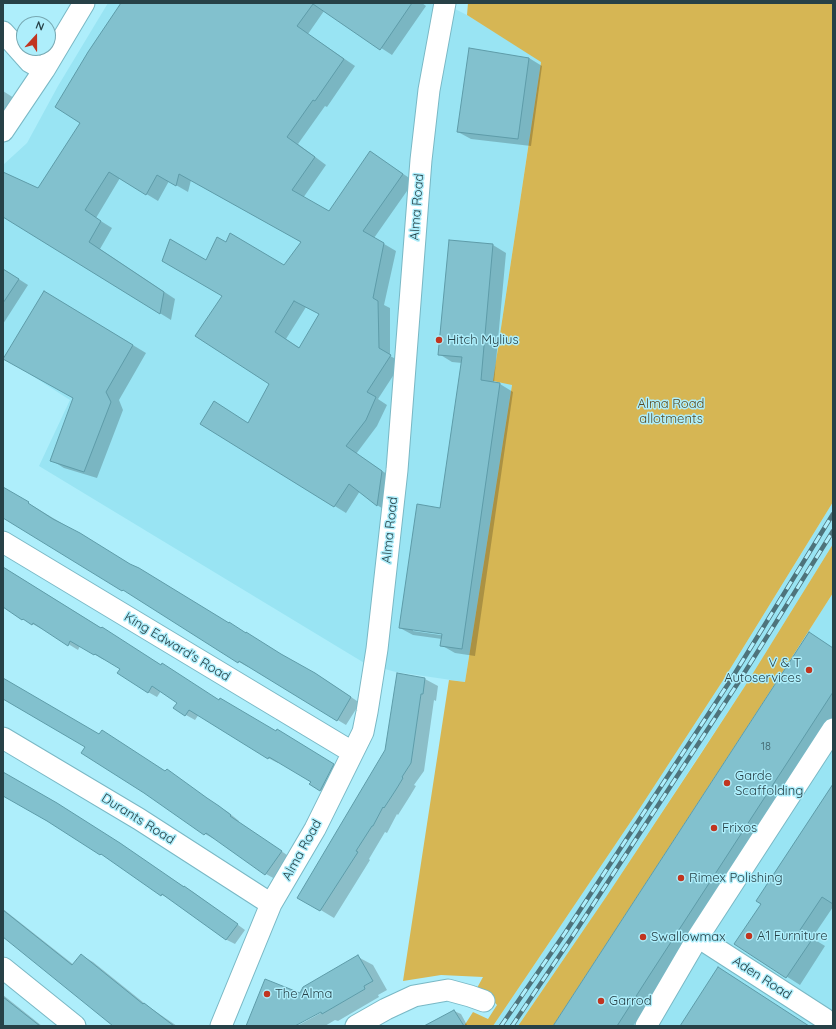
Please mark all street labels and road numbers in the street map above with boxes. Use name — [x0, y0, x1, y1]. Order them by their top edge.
street label: Alma Road — [407, 173, 427, 241]
street label: Alma Road — [379, 496, 401, 564]
street label: King Edward's Road — [121, 609, 233, 685]
street label: Durants Road — [98, 790, 178, 848]
street label: Alma Road — [279, 817, 325, 883]
street label: Aden Road — [730, 953, 794, 1003]

